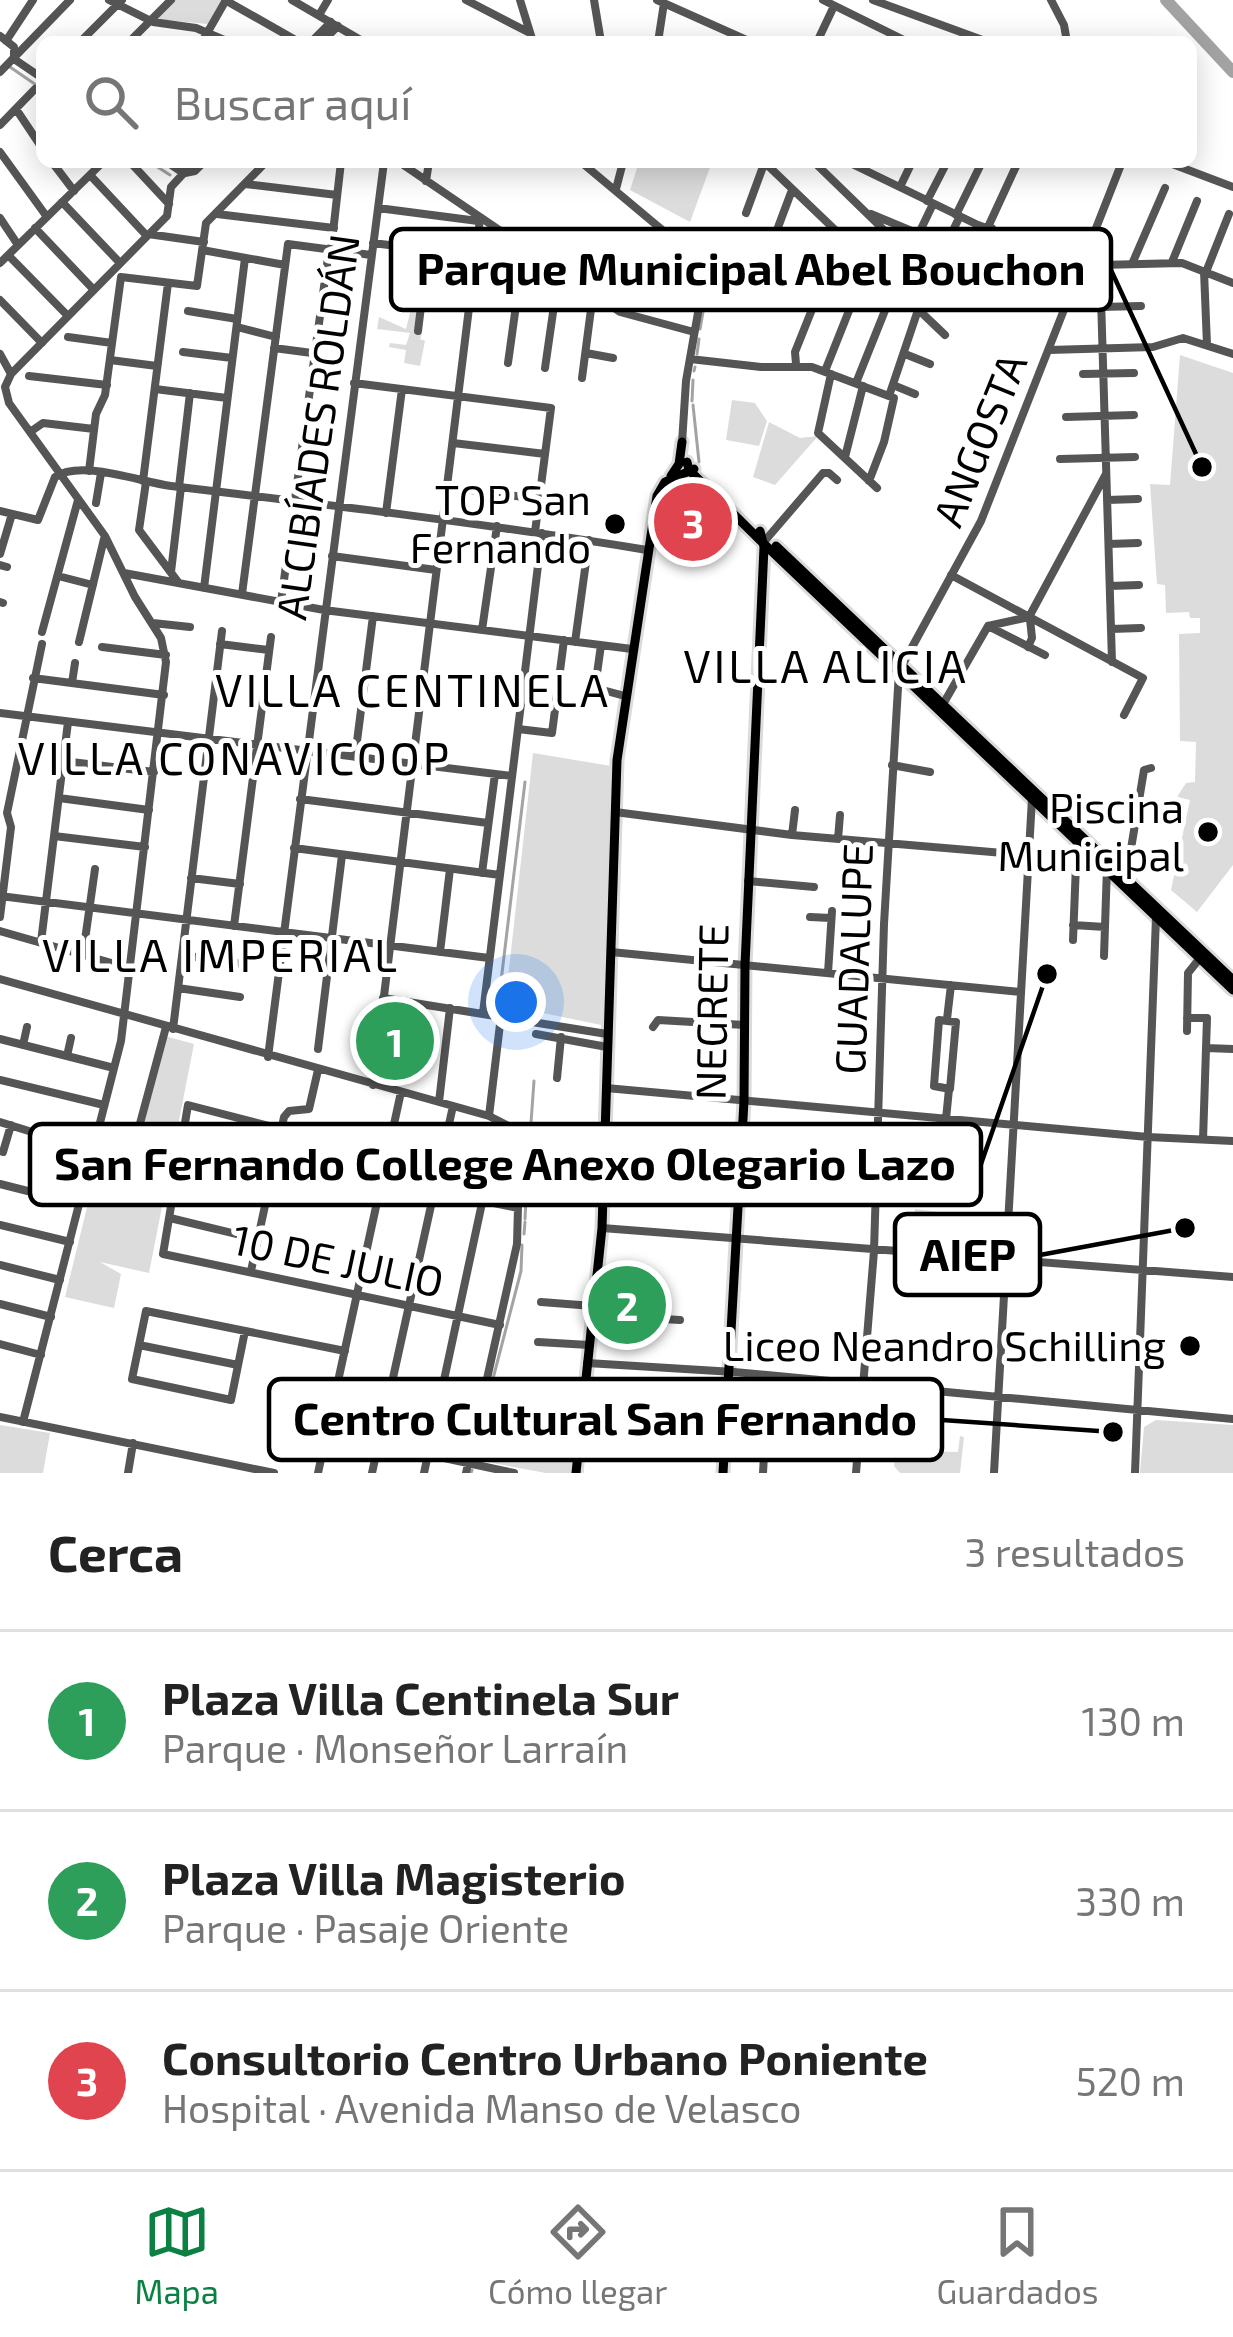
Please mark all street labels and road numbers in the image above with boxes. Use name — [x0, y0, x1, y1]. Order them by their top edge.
street label: ALCIBÍADES ROLDÁN — [264, 231, 368, 623]
street label: ANGOSTA — [921, 346, 1035, 533]
street label: GUADALUPE — [823, 842, 881, 1075]
street label: NEGRETE — [683, 923, 737, 1101]
street label: 10 DE JULIO — [228, 1212, 448, 1306]

